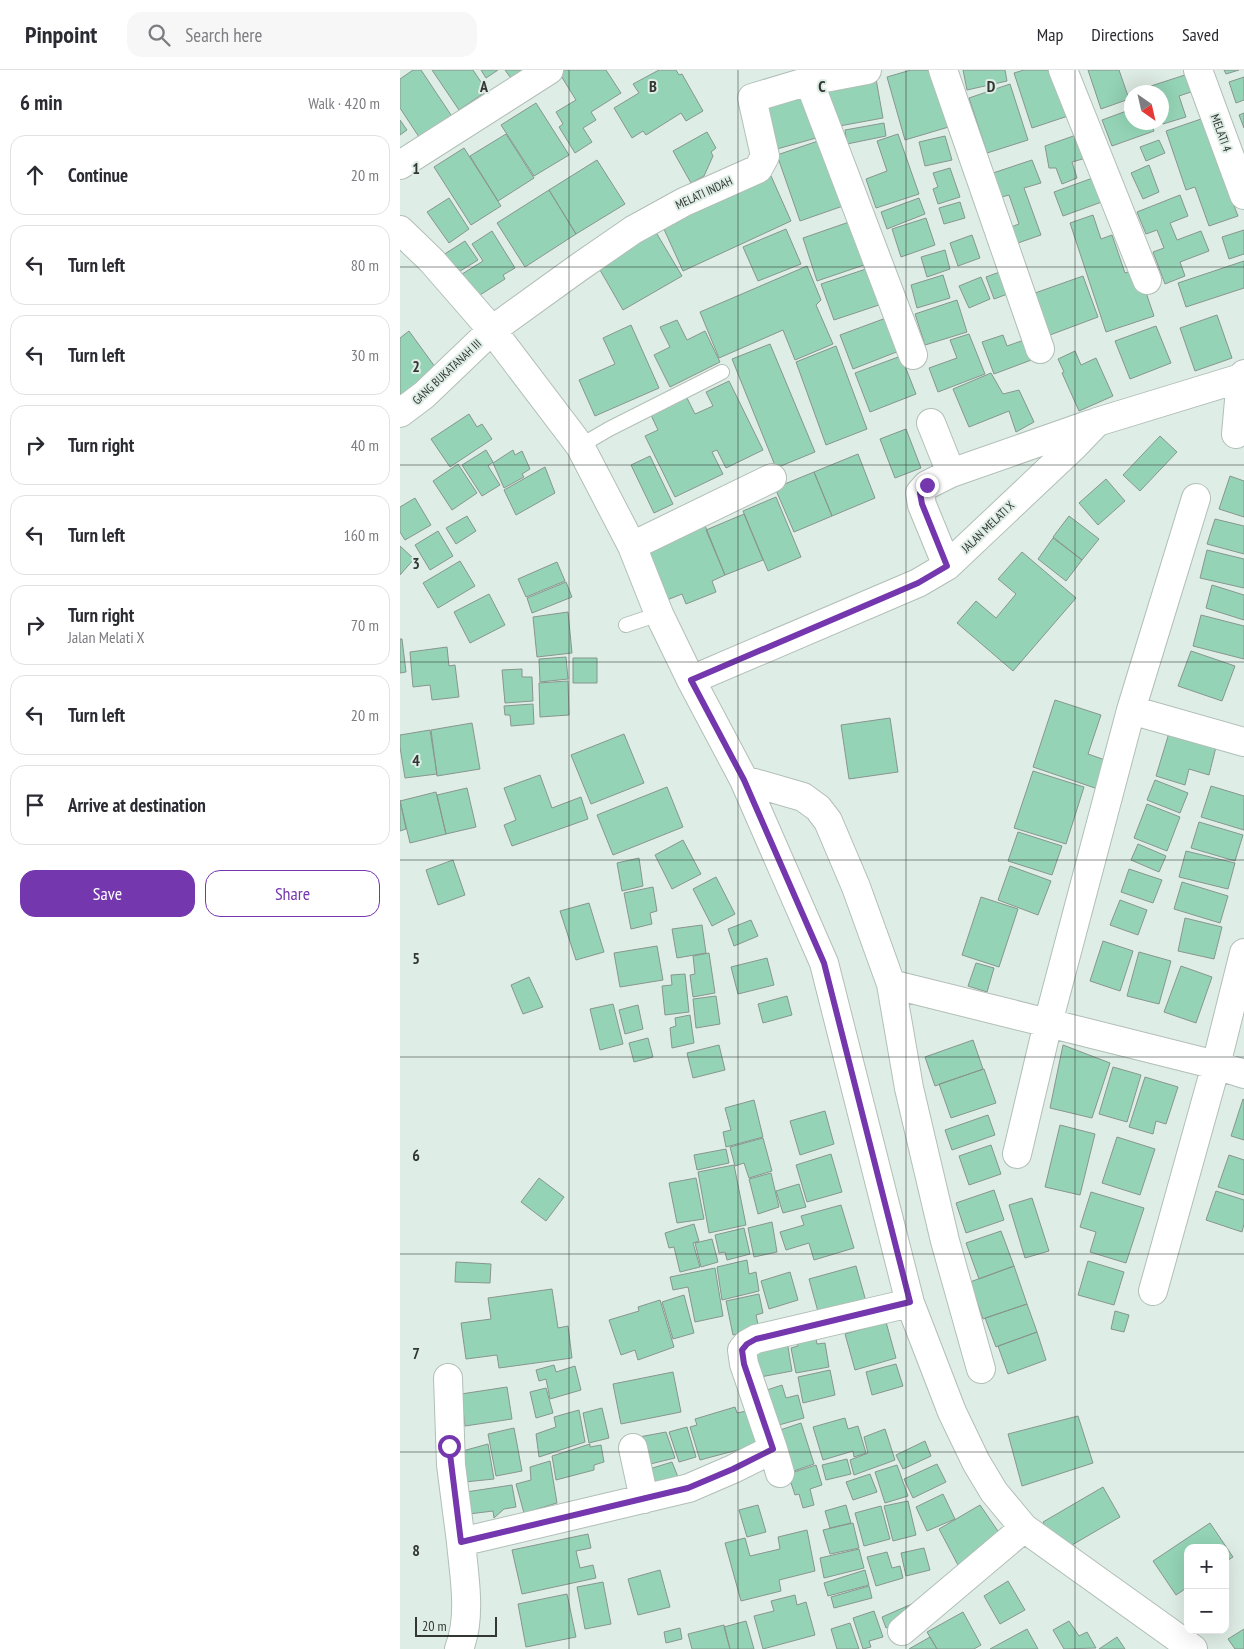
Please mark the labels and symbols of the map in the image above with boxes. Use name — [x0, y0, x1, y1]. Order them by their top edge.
text: A — [479, 76, 489, 96]
text: B — [649, 76, 657, 96]
text: C — [818, 76, 826, 96]
text: D — [987, 76, 996, 96]
north arrow — [1124, 85, 1169, 130]
street label: MELATI 4 — [1208, 112, 1235, 154]
text: 1 — [412, 158, 420, 178]
street label: MELATI INDAH — [673, 173, 735, 212]
street label: GANG BUKATANAH III — [409, 336, 484, 407]
text: 2 — [412, 356, 420, 376]
route end — [916, 474, 939, 497]
street label: JALAN MELATI X — [957, 498, 1017, 556]
text: 3 — [412, 553, 420, 573]
text: 4 — [412, 750, 420, 770]
text: 5 — [412, 948, 420, 968]
text: 6 — [412, 1145, 420, 1165]
text: 7 — [412, 1343, 420, 1363]
route start — [438, 1435, 461, 1458]
text: 8 — [412, 1540, 420, 1560]
scale bar — [415, 1614, 498, 1637]

